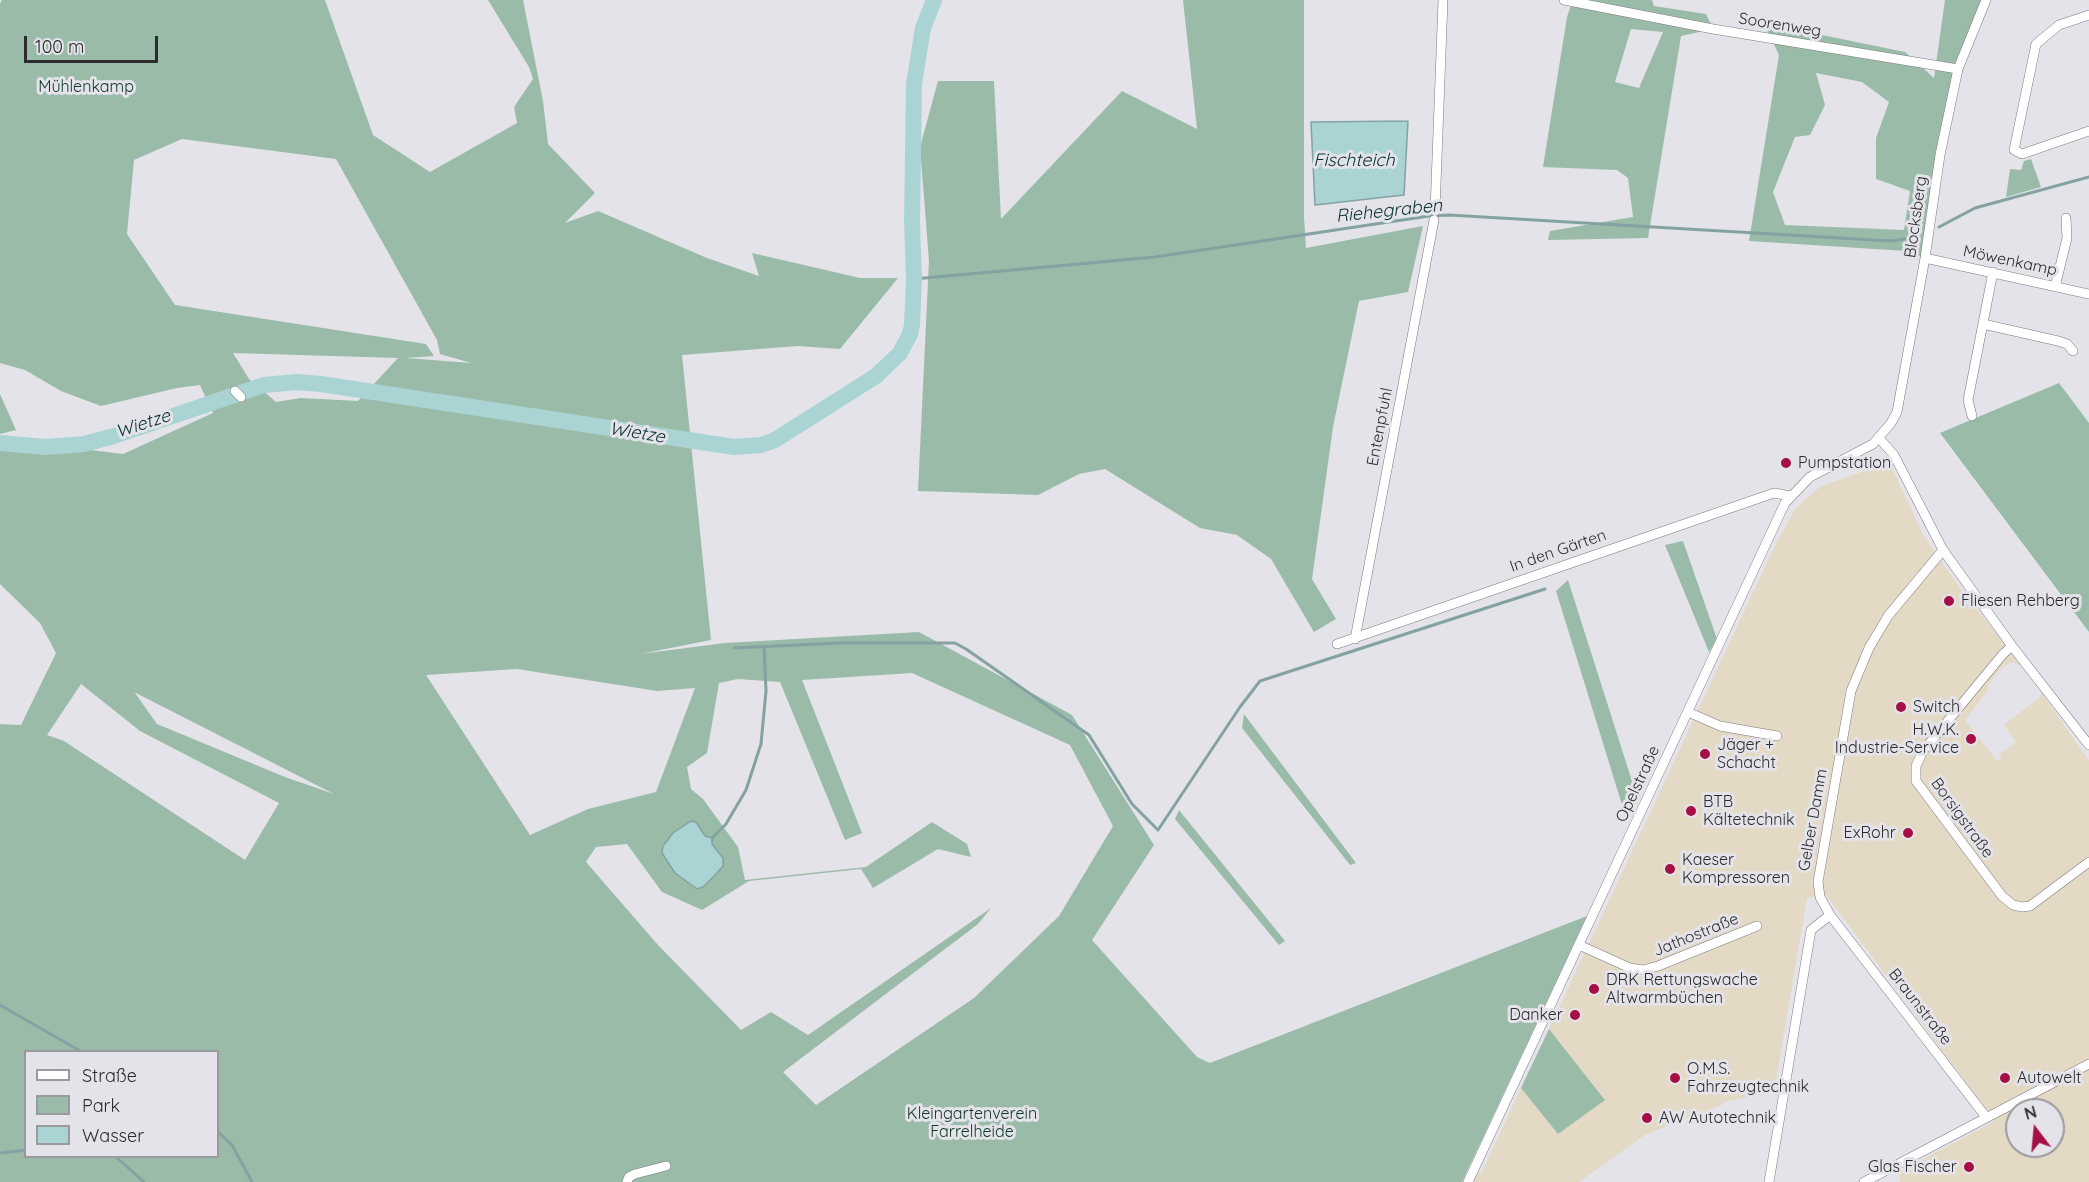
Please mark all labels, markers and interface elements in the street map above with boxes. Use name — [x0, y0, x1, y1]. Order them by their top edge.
street label: Soorenweg — [1737, 9, 1823, 41]
scale bar — [27, 24, 160, 62]
text: 100 m — [35, 35, 84, 58]
park label: Mühlenkamp — [38, 77, 134, 97]
water label: Fischteich — [1313, 150, 1395, 172]
street label: Blocksberg — [1901, 175, 1931, 259]
water label: Riehegraben — [1335, 195, 1443, 227]
street label: Möwenkamp — [1961, 242, 2059, 280]
street label: Entenpfuhl — [1363, 386, 1397, 468]
water label: Wietze — [113, 405, 173, 443]
water label: Wietze — [608, 418, 666, 448]
place label: Pumpstation — [1798, 453, 1891, 473]
marker: Pumpstation — [1779, 456, 1793, 470]
street label: In den Gärten — [1507, 526, 1609, 576]
place label: Fliesen Rehberg — [1961, 591, 2080, 611]
marker: Fliesen Rehberg — [1942, 594, 1956, 608]
place label: Switch — [1913, 697, 1960, 717]
marker: Switch — [1894, 700, 1908, 714]
place label: H.W.K. Industrie-Service — [1835, 720, 1959, 758]
marker: H.W.K. Industrie-Service — [1964, 732, 1978, 746]
place label: Jäger + Schacht — [1717, 735, 1776, 773]
street label: Opelstraße — [1612, 743, 1664, 825]
marker: Jäger + Schacht — [1698, 747, 1712, 761]
street label: Gelber Damm — [1795, 767, 1831, 873]
street label: Borsigstraße — [1927, 774, 1997, 862]
place label: BTB Kältetechnik — [1703, 792, 1795, 830]
marker: BTB Kältetechnik — [1684, 804, 1698, 818]
place label: ExRohr — [1844, 823, 1896, 843]
marker: ExRohr — [1901, 826, 1915, 840]
place label: Kaeser Kompressoren — [1682, 850, 1790, 888]
marker: Kaeser Kompressoren — [1663, 862, 1677, 876]
street label: Jathostraße — [1651, 909, 1741, 961]
street label: Braunstraße — [1884, 965, 1956, 1049]
place label: DRK Rettungswache Altwarmbüchen — [1606, 970, 1758, 1008]
marker: DRK Rettungswache Altwarmbüchen — [1587, 982, 1601, 996]
place label: Danker — [1509, 1005, 1563, 1025]
marker: Danker — [1568, 1008, 1582, 1022]
legend — [24, 1050, 219, 1158]
place label: O.M.S. Fahrzeugtechnik — [1687, 1059, 1809, 1097]
text: Straße — [82, 1064, 137, 1087]
place label: Autowelt — [2017, 1068, 2081, 1088]
marker: O.M.S. Fahrzeugtechnik — [1668, 1071, 1682, 1085]
marker: Autowelt — [1998, 1071, 2012, 1085]
text: Park — [82, 1094, 120, 1117]
north arrow — [2005, 1098, 2065, 1158]
text: N — [2022, 1101, 2039, 1124]
park label: Kleingartenverein Farrelheide — [907, 1104, 1037, 1142]
place label: AW Autotechnik — [1659, 1108, 1776, 1128]
marker: AW Autotechnik — [1640, 1111, 1654, 1125]
text: Wasser — [82, 1124, 144, 1147]
place label: Glas Fischer — [1868, 1157, 1957, 1177]
marker: Glas Fischer — [1962, 1160, 1976, 1174]

